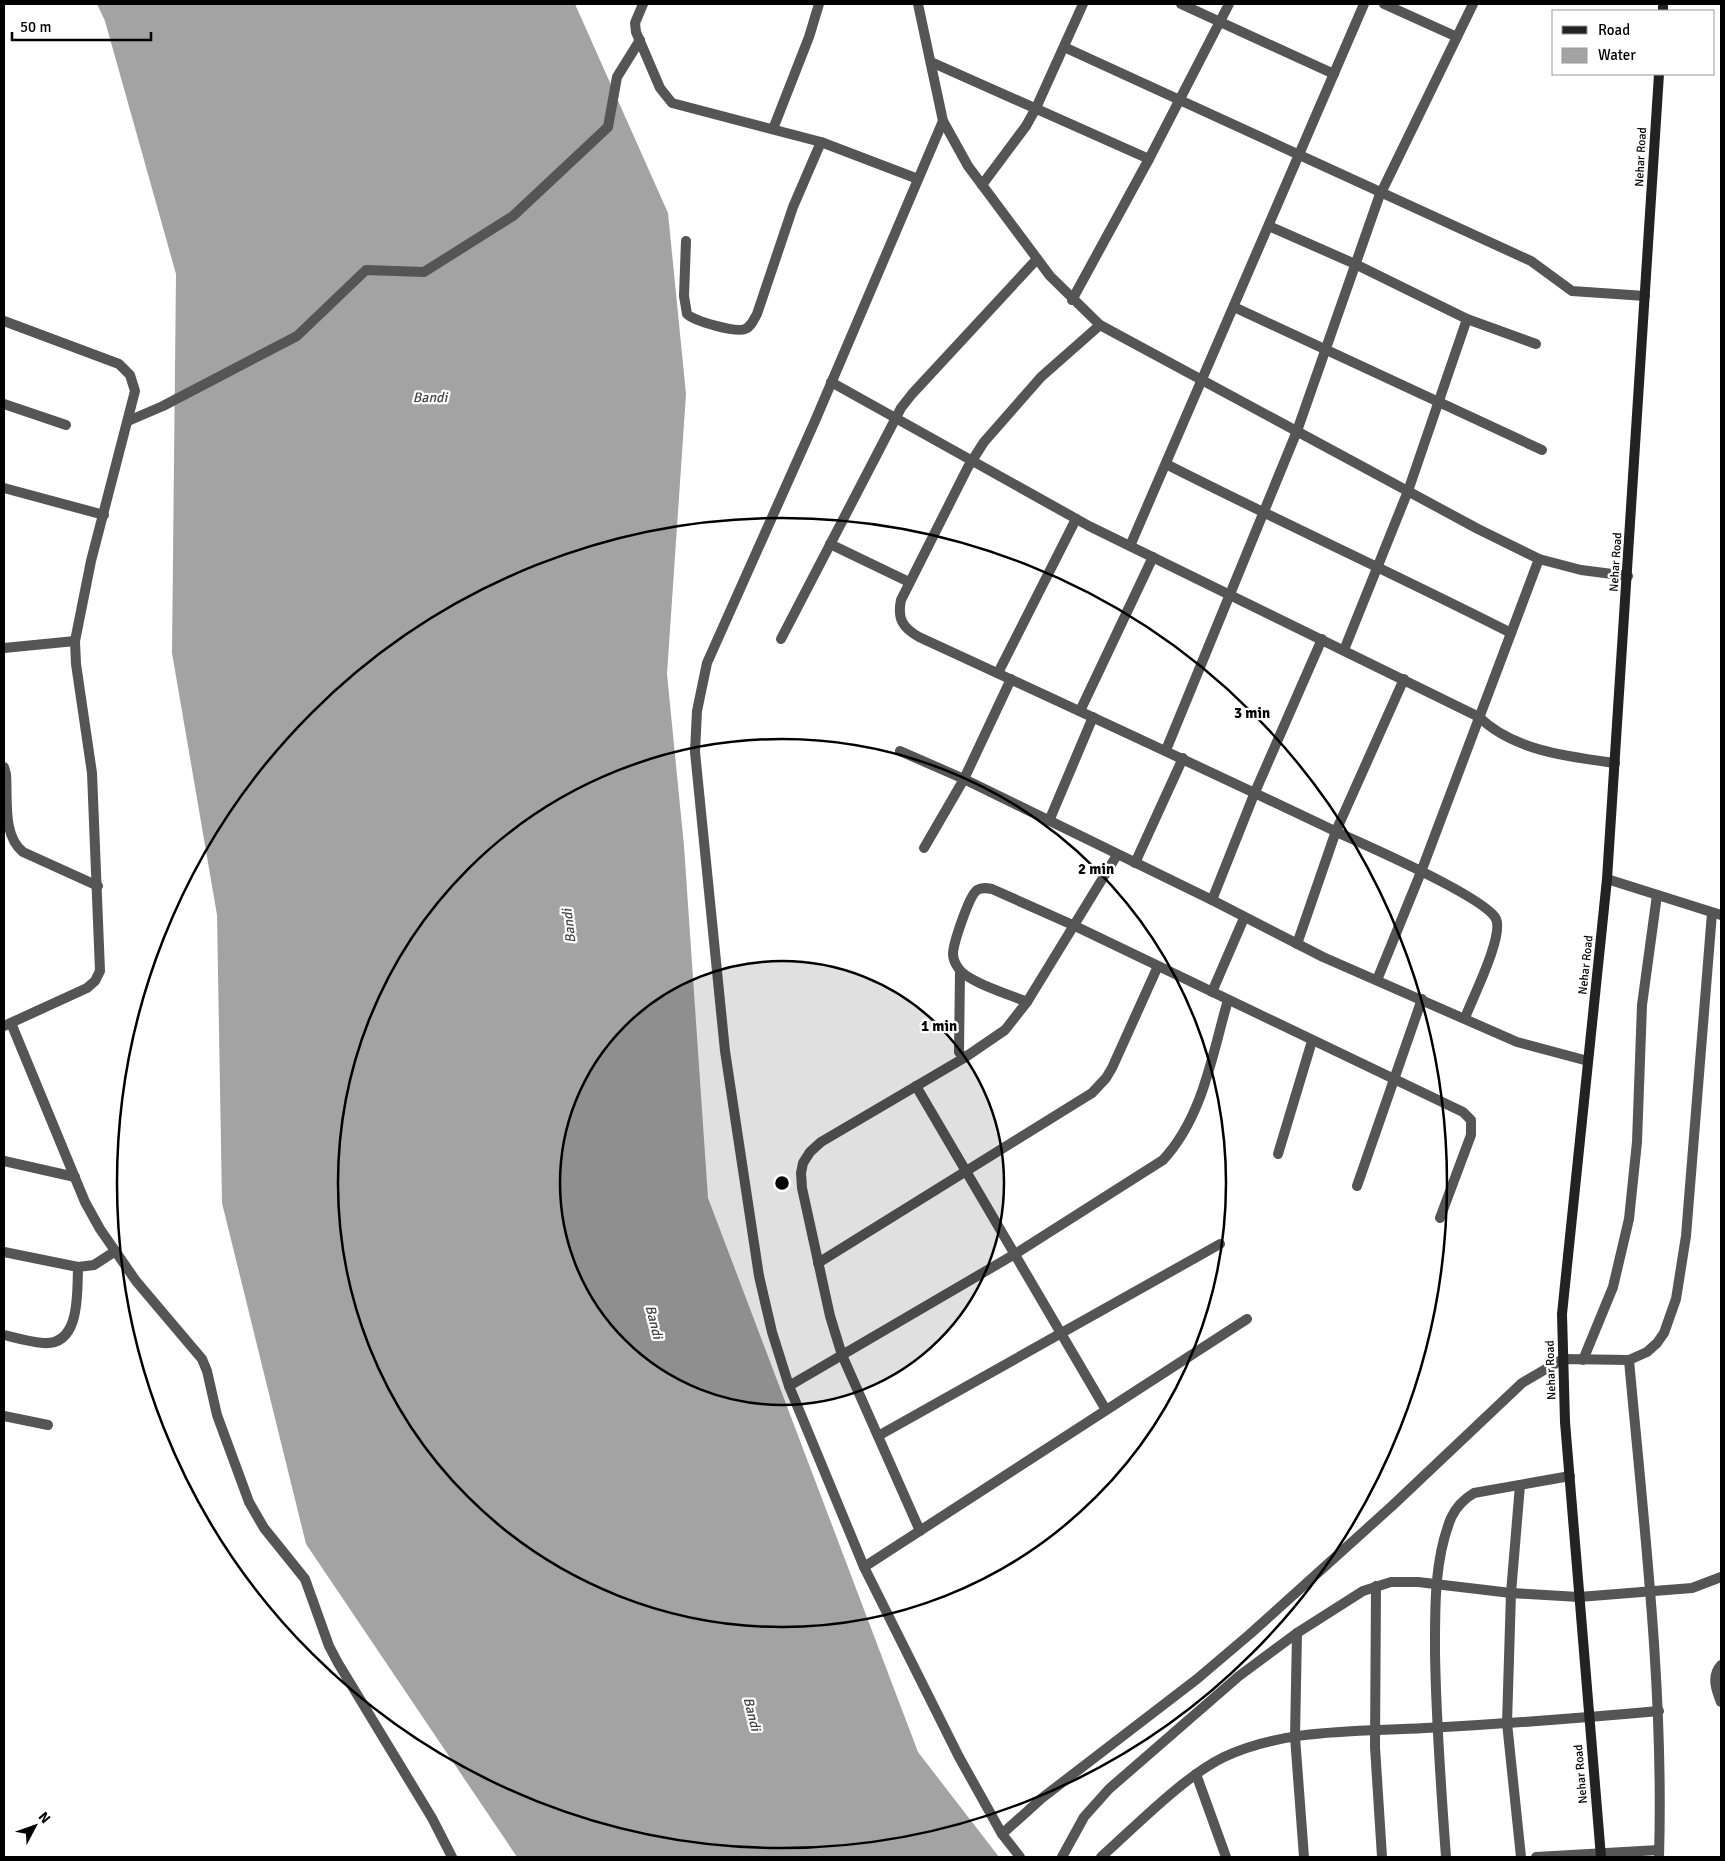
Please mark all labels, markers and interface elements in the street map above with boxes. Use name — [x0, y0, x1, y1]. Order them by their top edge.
scale bar — [12, 10, 151, 42]
legend — [1552, 10, 1715, 75]
text: 50 m — [20, 18, 51, 36]
text: Road — [1598, 21, 1630, 39]
text: Water — [1598, 46, 1636, 64]
street label: Nehar Road — [1632, 127, 1650, 187]
water label: Bandi — [413, 389, 448, 406]
street label: Nehar Road — [1606, 532, 1626, 592]
text: 3 min — [1234, 704, 1270, 722]
text: 2 min — [1078, 860, 1114, 878]
water label: Bandi — [558, 907, 580, 944]
street label: Nehar Road — [1575, 935, 1597, 995]
text: 1 min — [921, 1017, 957, 1035]
centre of rings — [773, 1174, 791, 1192]
water label: Bandi — [642, 1303, 667, 1342]
street label: Nehar Road — [1542, 1340, 1560, 1400]
water label: Bandi — [740, 1695, 765, 1734]
street label: Nehar Road — [1571, 1744, 1591, 1804]
north arrow — [10, 1801, 60, 1851]
text: N — [35, 1809, 54, 1827]

